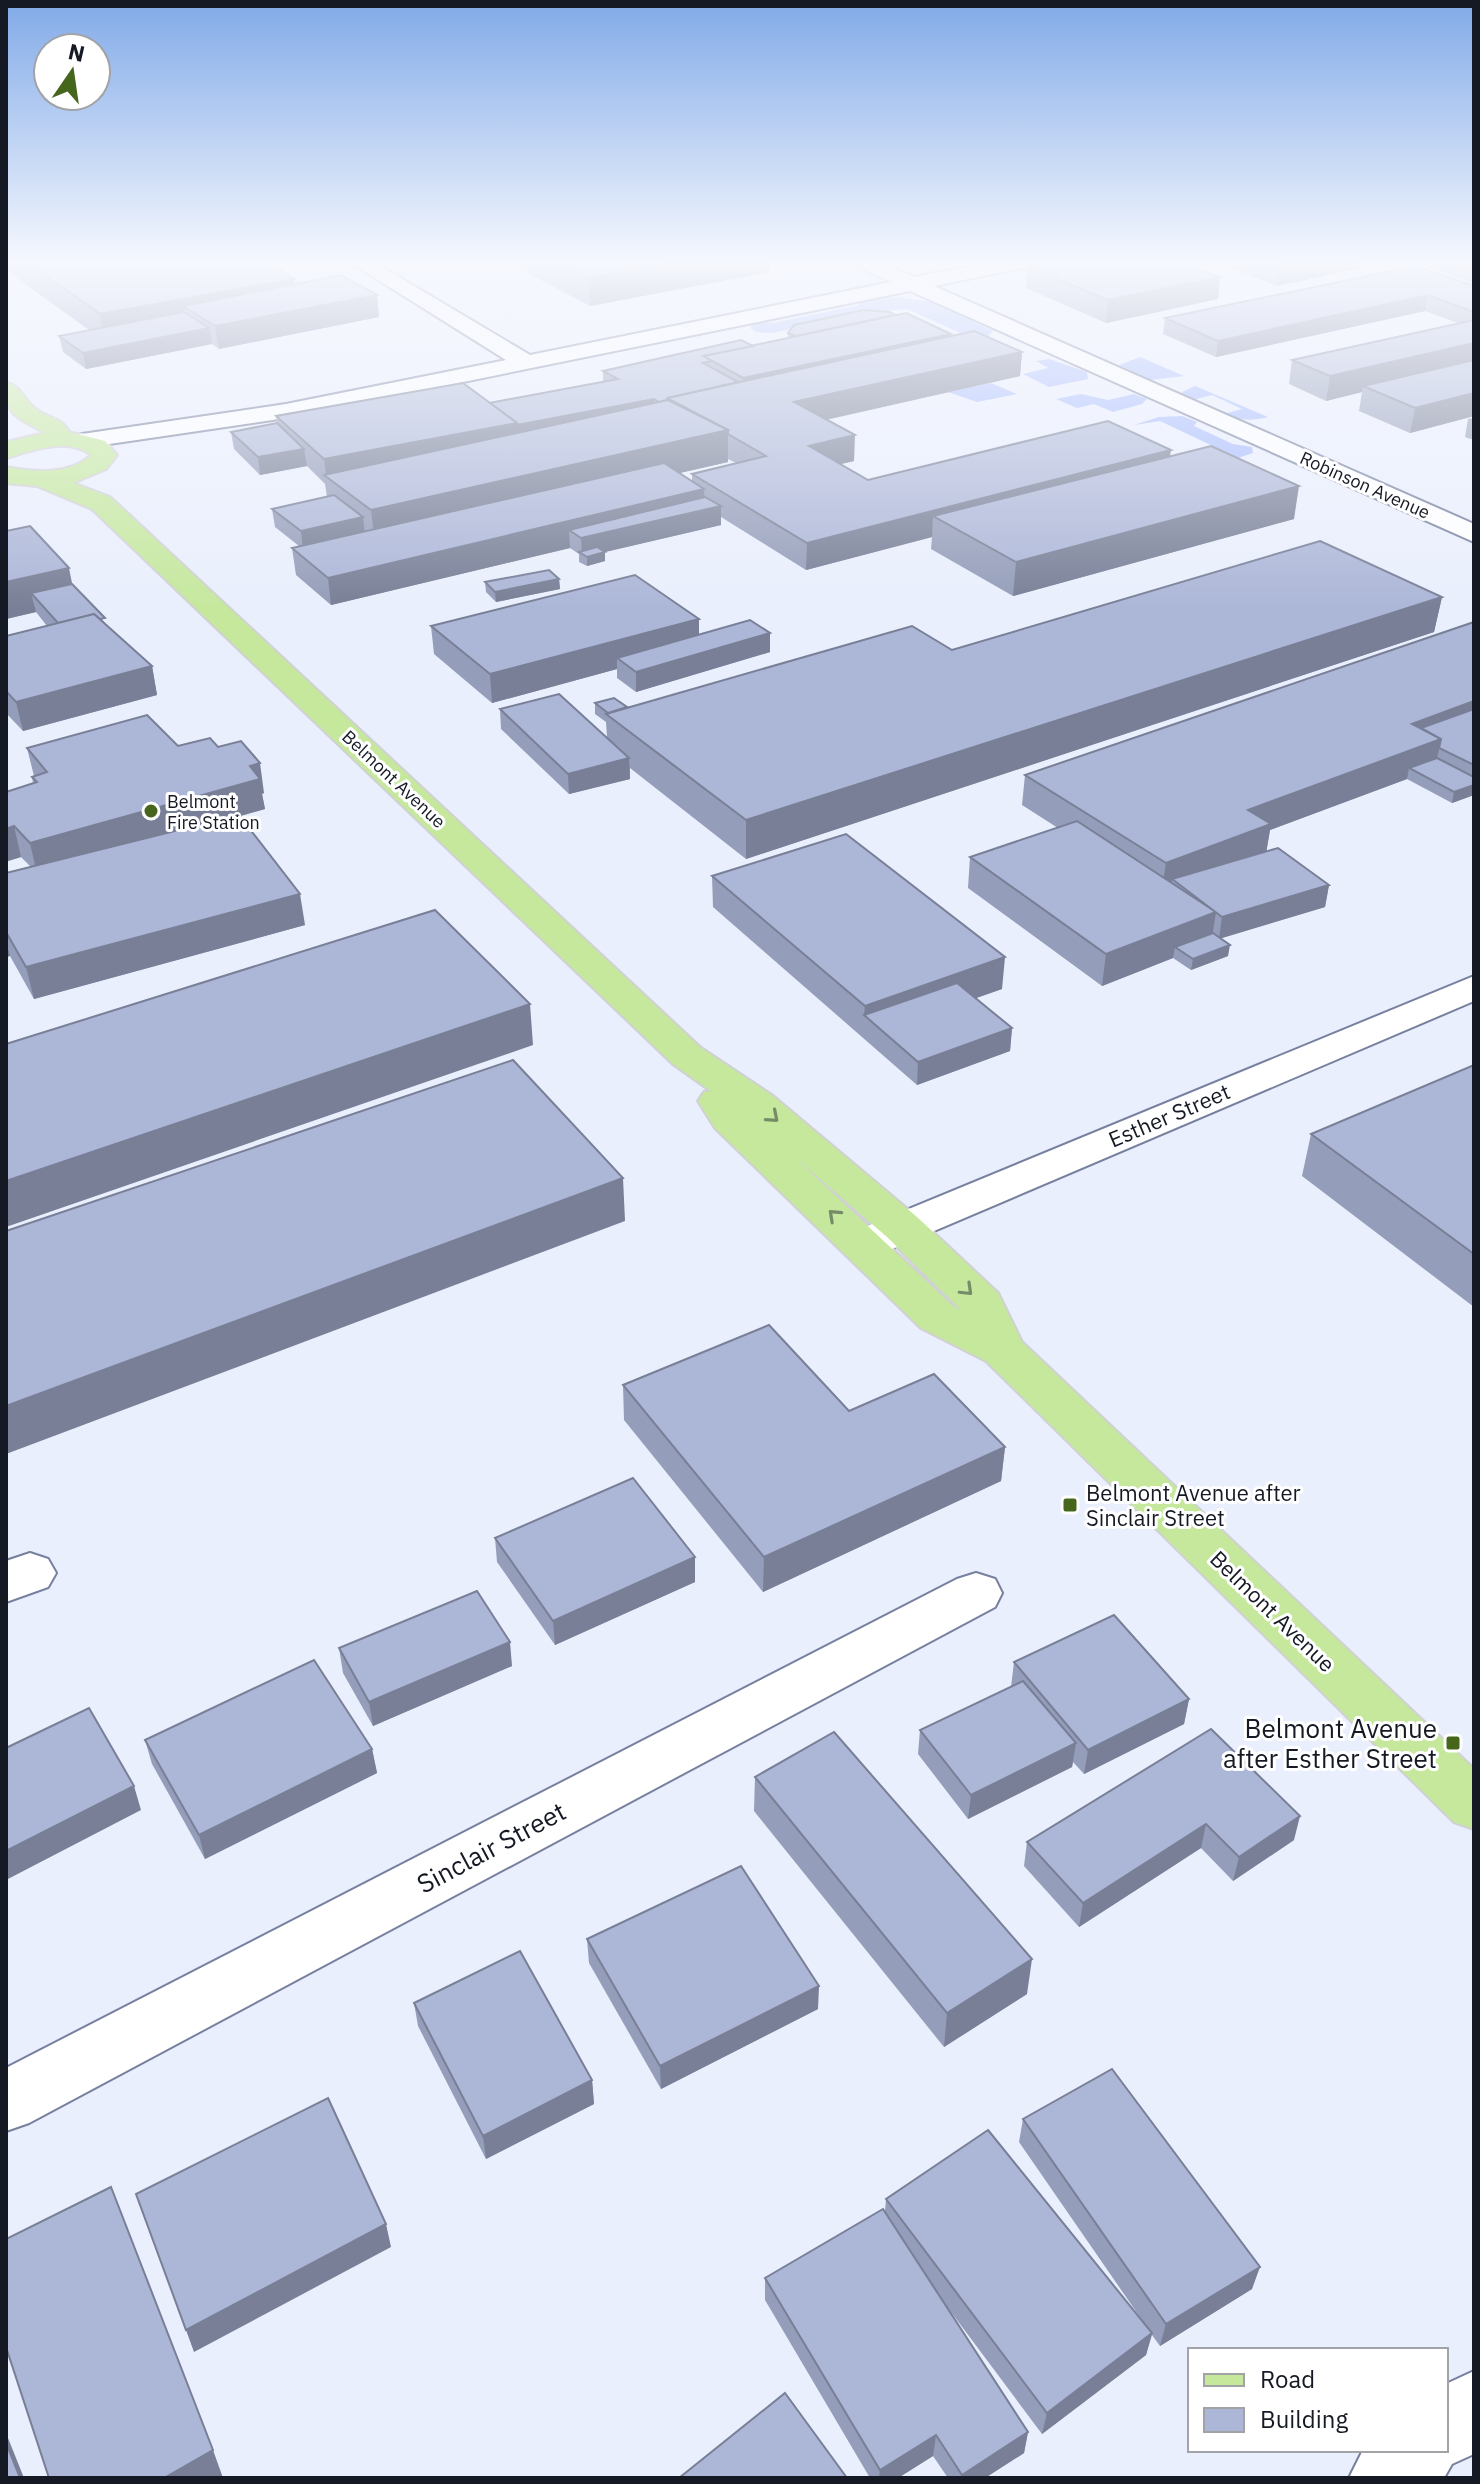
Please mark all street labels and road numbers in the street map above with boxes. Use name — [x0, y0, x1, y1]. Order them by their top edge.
street label: Robinson Avenue — [1296, 446, 1434, 524]
street label: Belmont Avenue — [337, 725, 451, 833]
street label: Esther Street — [1104, 1076, 1234, 1154]
street label: Belmont Avenue — [1204, 1544, 1342, 1678]
street label: Sinclair Street — [411, 1794, 571, 1900]

